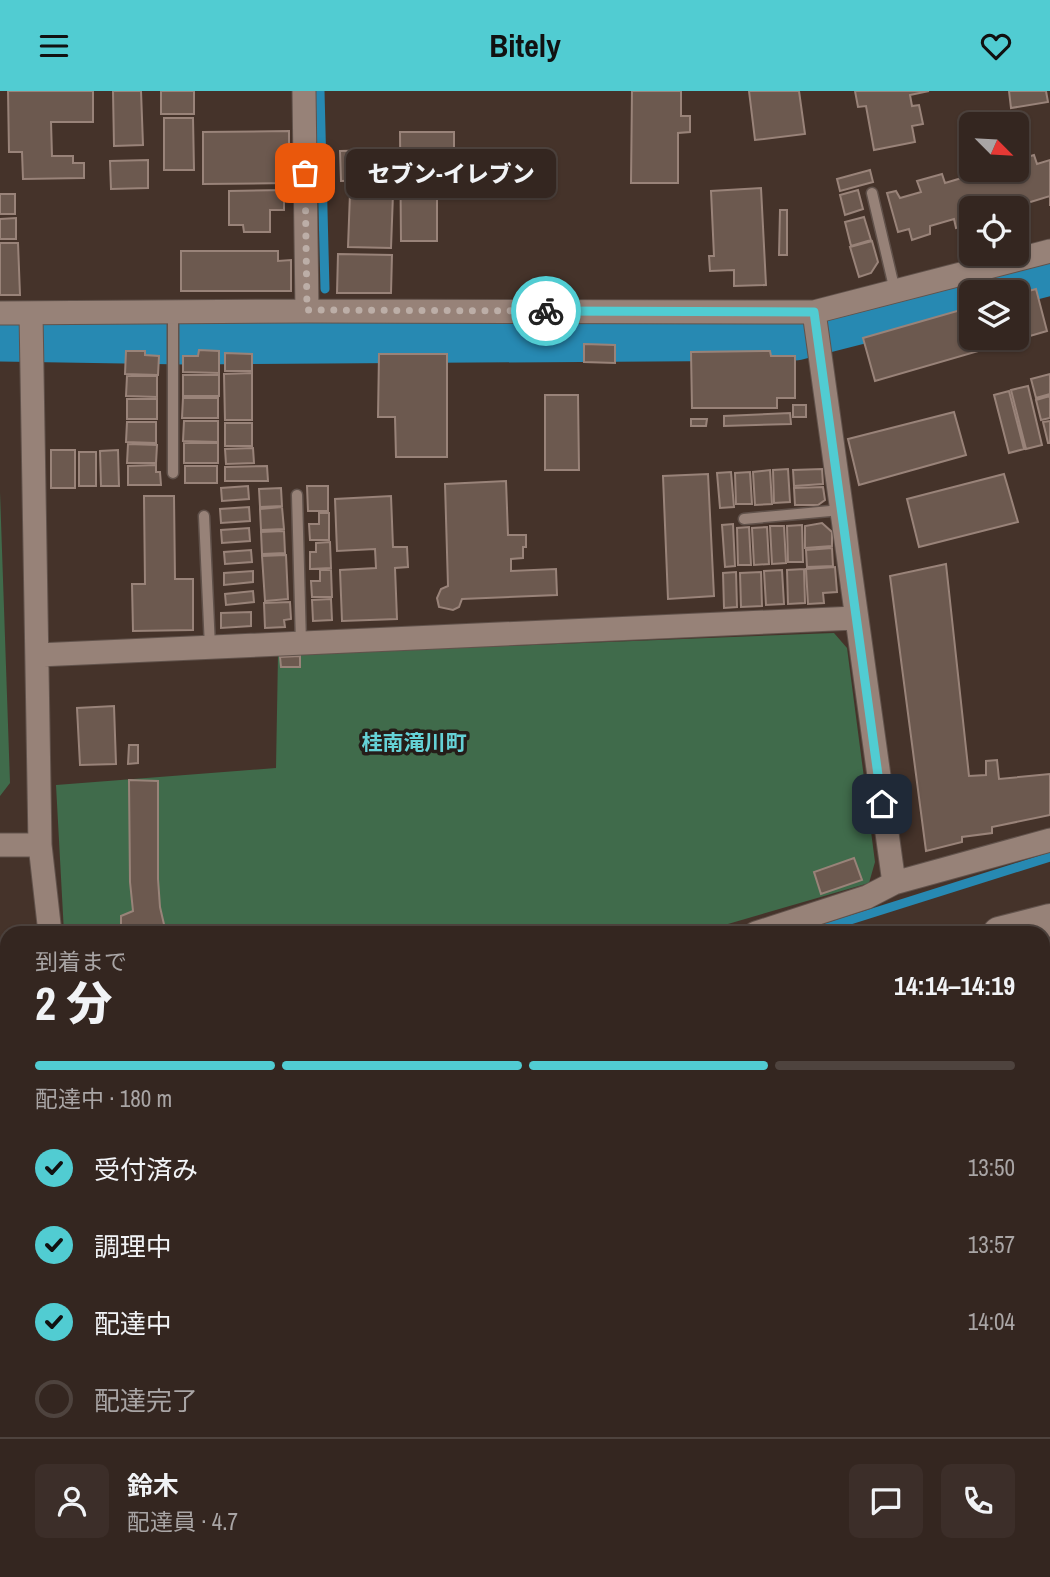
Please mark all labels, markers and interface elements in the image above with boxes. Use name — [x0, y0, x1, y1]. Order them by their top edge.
text: Bitely — [489, 24, 561, 67]
icon: menu — [35, 27, 73, 65]
icon: heart — [977, 27, 1015, 65]
north arrow — [959, 112, 1029, 182]
map controls — [959, 112, 1029, 350]
pin — [275, 143, 335, 203]
callout: セブン-イレブン — [347, 148, 557, 197]
icon: bag — [286, 154, 324, 192]
text: セブン-イレブン — [367, 158, 535, 189]
button: locate — [959, 196, 1029, 266]
courier — [511, 276, 581, 346]
button: layers — [959, 280, 1029, 350]
icon: bike — [527, 292, 565, 330]
district label: 桂南滝川町 — [362, 728, 467, 757]
pin — [852, 774, 912, 834]
icon: home — [863, 785, 901, 823]
text: 到着まで — [35, 946, 127, 977]
text: 14:14–14:19 — [894, 968, 1015, 1003]
text: 2 分 — [35, 972, 112, 1034]
text: 配達中 · 180 m — [35, 1083, 172, 1114]
icon: check — [35, 1149, 73, 1187]
text: 受付済み — [94, 1152, 198, 1187]
text: 13:50 — [968, 1152, 1015, 1183]
icon: check — [35, 1226, 73, 1264]
text: 調理中 — [94, 1229, 172, 1264]
text: 13:57 — [968, 1229, 1015, 1260]
icon: check — [35, 1303, 73, 1341]
text: 配達中 — [94, 1306, 172, 1341]
text: 14:04 — [968, 1306, 1015, 1337]
text: 配達完了 — [94, 1383, 198, 1418]
button: person — [35, 1464, 109, 1538]
button: chat — [849, 1464, 923, 1538]
button: phone — [941, 1464, 1015, 1538]
text: 鈴木 — [127, 1468, 179, 1503]
text: 配達員 · 4.7 — [127, 1506, 238, 1537]

